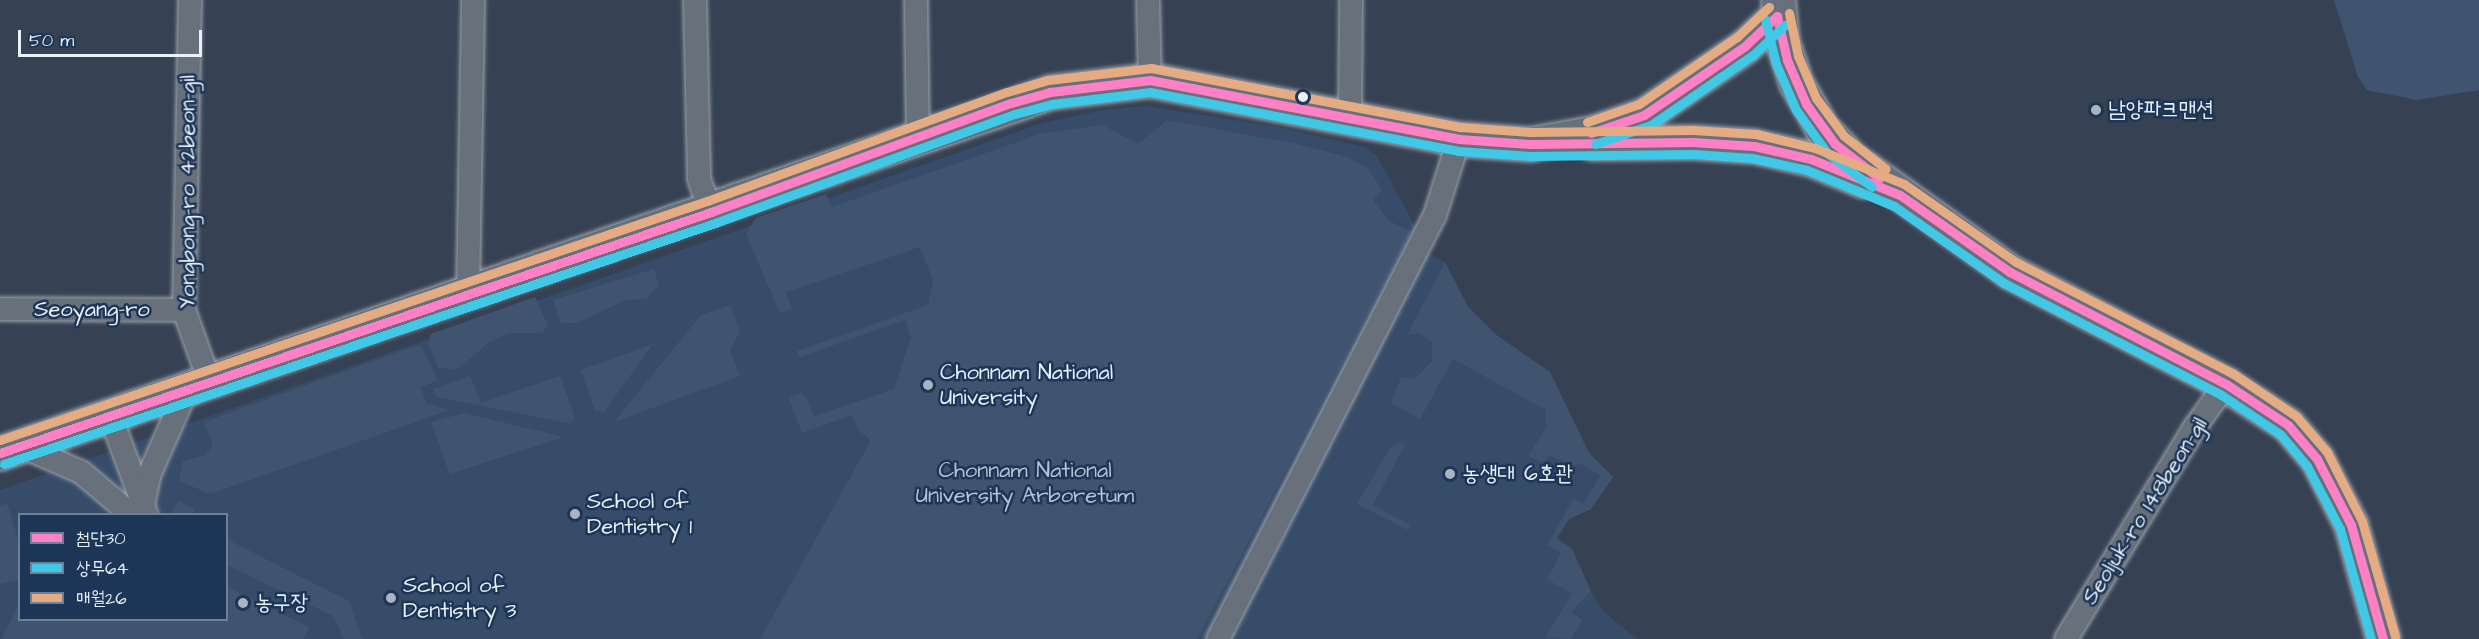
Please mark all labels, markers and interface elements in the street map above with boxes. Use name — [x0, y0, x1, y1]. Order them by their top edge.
scale bar — [21, 18, 206, 56]
text: 50 m — [29, 28, 74, 53]
street label: Yongbong-ro 42beon-gil — [175, 75, 201, 309]
unlabelled marker — [1297, 91, 1309, 103]
place label: 남양파크맨션 — [2108, 97, 2214, 123]
marker: 남양파크맨션 — [2089, 103, 2103, 117]
street label: Seoyang-ro — [34, 297, 150, 323]
place label: Chonnam National University — [940, 359, 1113, 410]
marker: Chonnam National University — [921, 378, 935, 392]
street label: Seoljuk-ro 148beon-gil — [2077, 413, 2213, 609]
park label: Chonnam National University Arboretum — [916, 457, 1134, 508]
place label: 농생대 6호관 — [1462, 461, 1573, 487]
marker: 농생대 6호관 — [1443, 467, 1457, 481]
place label: School of Dentistry 1 — [587, 488, 692, 540]
marker: School of Dentistry 1 — [568, 507, 582, 521]
legend — [18, 513, 228, 621]
text: 첨단30 — [76, 526, 125, 551]
text: 상무64 — [76, 556, 129, 581]
place label: School of Dentistry 3 — [403, 572, 517, 624]
text: 매월26 — [76, 586, 127, 611]
place label: 농구장 — [255, 590, 308, 616]
marker: School of Dentistry 3 — [384, 591, 398, 605]
marker: 농구장 — [236, 596, 250, 610]

